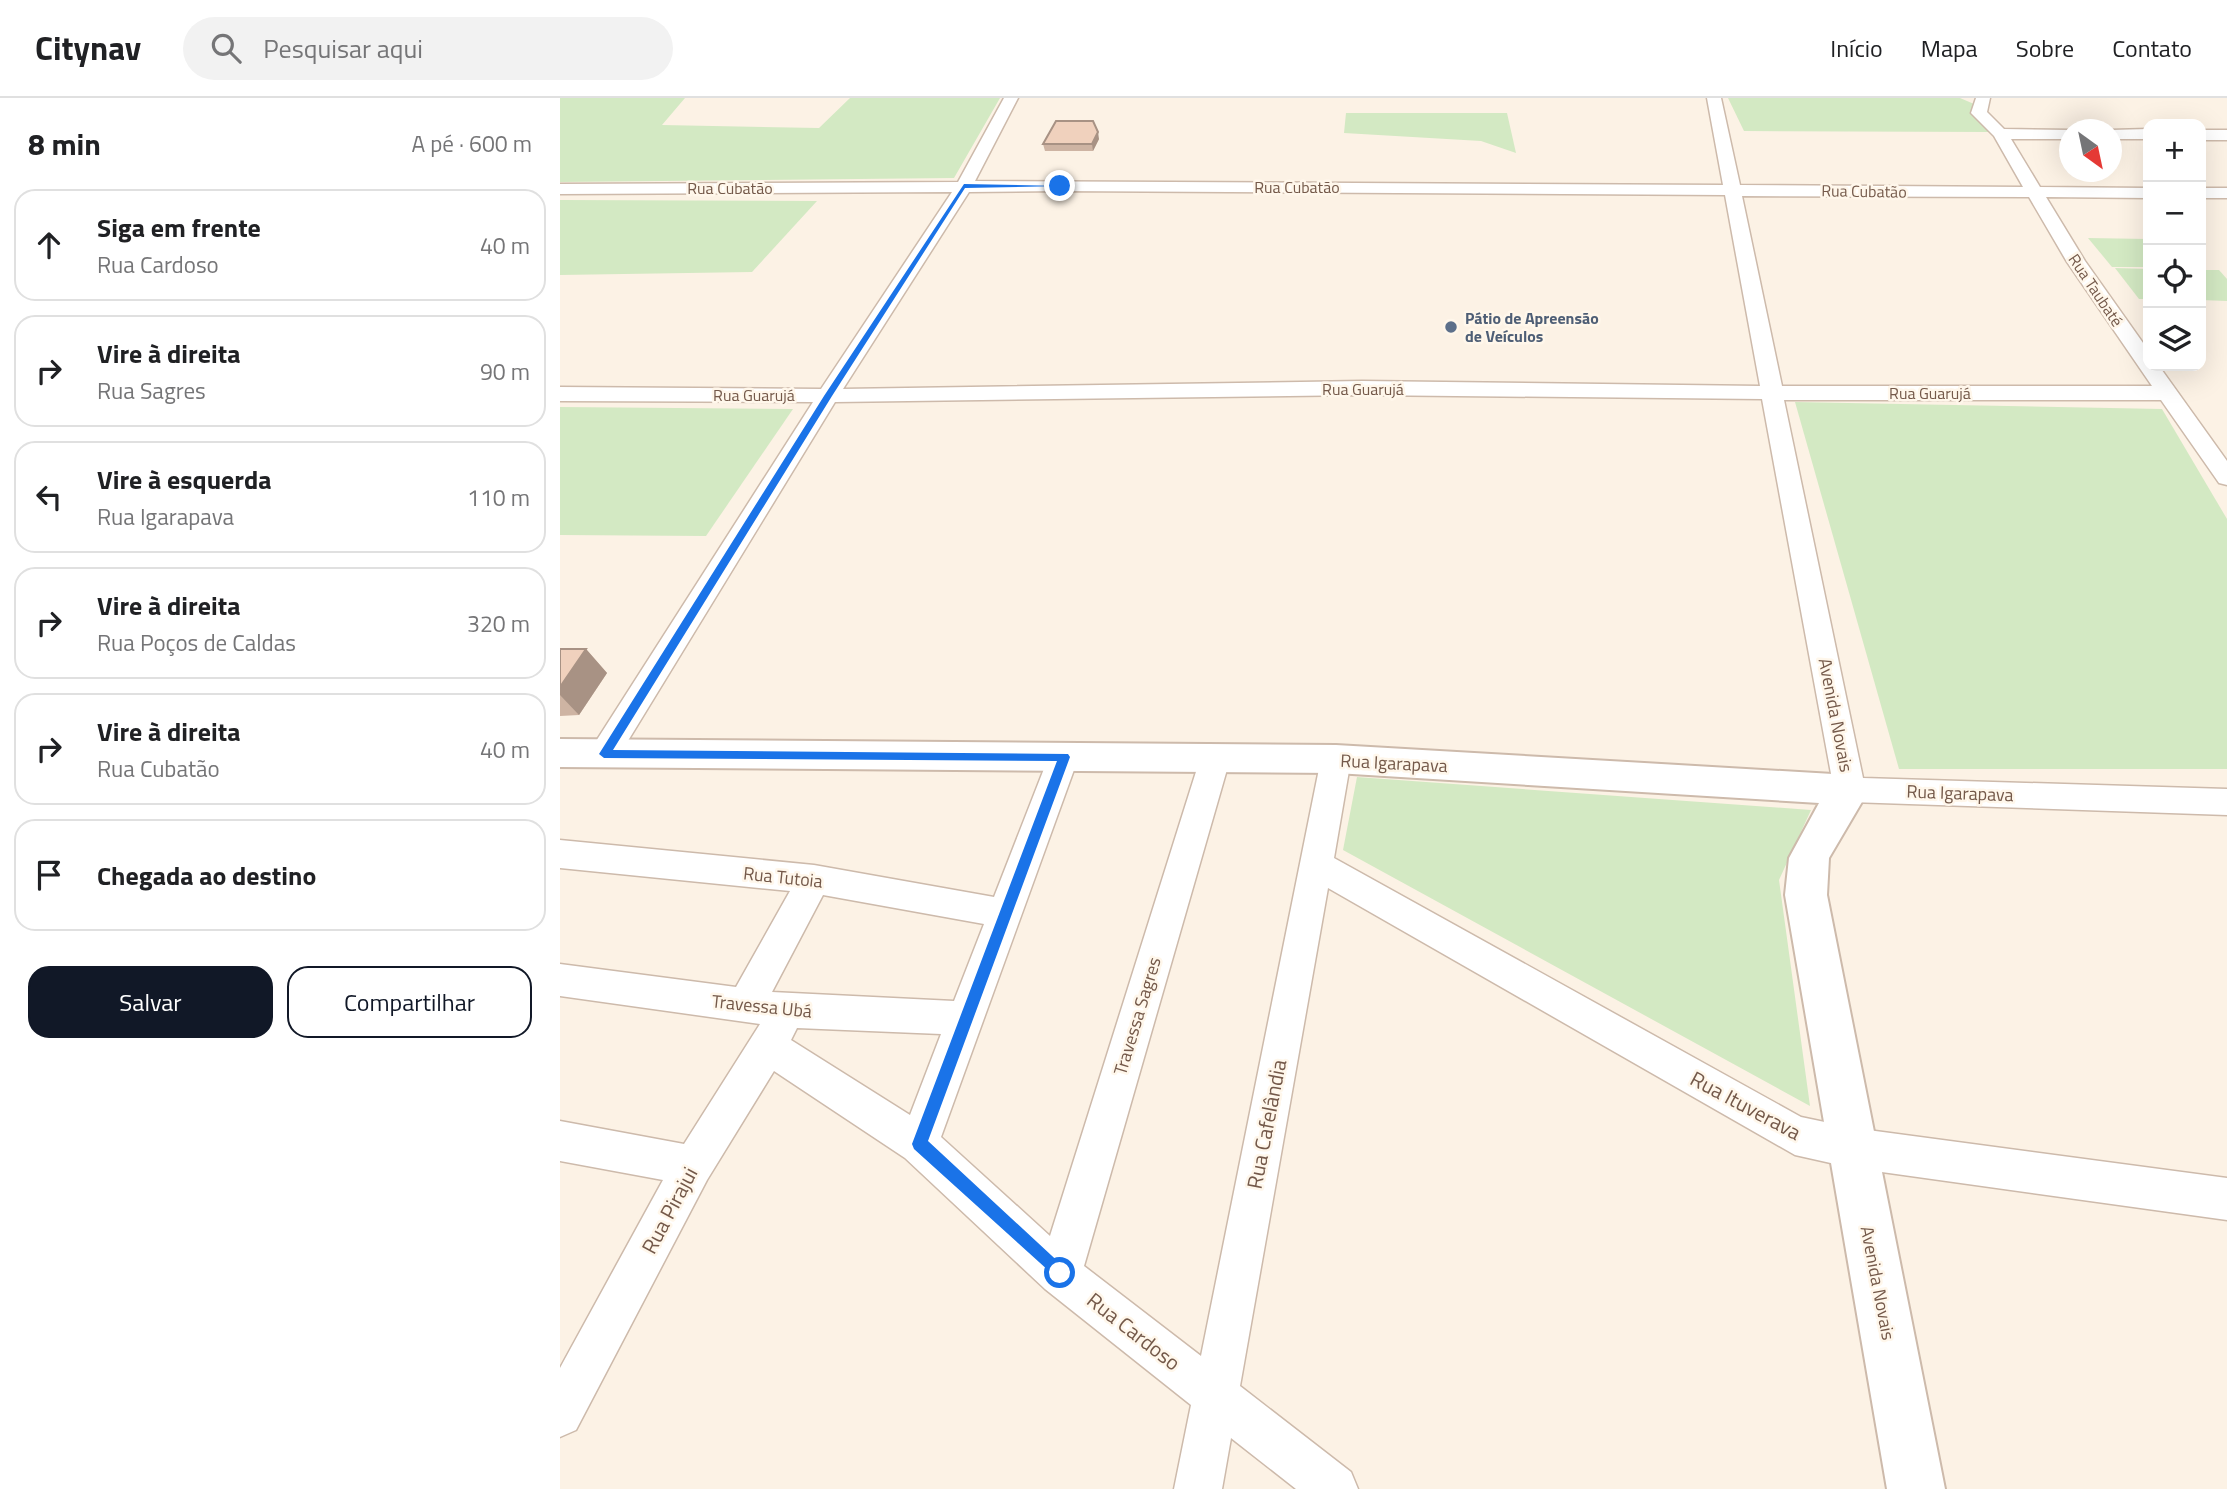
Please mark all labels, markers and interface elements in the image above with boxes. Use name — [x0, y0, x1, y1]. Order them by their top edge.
search box — [183, 17, 673, 80]
text: Citynav — [35, 23, 141, 73]
icon: search — [207, 29, 245, 67]
text: Pesquisar aqui — [263, 29, 423, 68]
text: Início — [1830, 30, 1883, 66]
text: Mapa — [1921, 30, 1978, 66]
text: Sobre — [2016, 30, 2074, 66]
text: Contato — [2112, 30, 2192, 66]
north arrow — [2059, 119, 2122, 182]
map controls — [2143, 119, 2206, 371]
button: + — [2143, 119, 2206, 182]
text: 8 min — [28, 121, 101, 167]
text: A pé · 600 m — [411, 126, 532, 161]
route end — [1044, 170, 1075, 201]
street label: Rua Cubatão — [1254, 175, 1340, 199]
street label: Rua Cubatão — [687, 176, 773, 200]
street label: Rua Cubatão — [1821, 178, 1907, 204]
button: − — [2143, 182, 2206, 245]
text: Siga em frente — [97, 208, 261, 247]
icon: ahead — [30, 226, 68, 264]
text: 40 m — [480, 228, 530, 263]
button: locate — [2143, 245, 2206, 308]
text: Rua Cardoso — [97, 247, 219, 282]
street label: Rua Taubaté — [2063, 249, 2129, 331]
place label: Pátio de Apreensão de Veículos — [1465, 306, 1599, 348]
button: layers — [2143, 308, 2206, 371]
marker: Pátio de Apreensão de Veículos — [1443, 319, 1459, 335]
text: Vire à direita — [97, 334, 240, 373]
icon: right — [30, 352, 68, 390]
text: 90 m — [480, 354, 530, 389]
text: Rua Sagres — [97, 373, 206, 408]
street label: Rua Guarujá — [1322, 377, 1404, 401]
street label: Rua Guarujá — [1889, 381, 1971, 405]
street label: Rua Guarujá — [713, 383, 795, 407]
text: Vire à esquerda — [97, 460, 272, 499]
icon: left — [30, 478, 68, 516]
text: 110 m — [467, 480, 530, 515]
text: Rua Igarapava — [97, 499, 234, 534]
text: Vire à direita — [97, 586, 240, 625]
icon: right — [30, 604, 68, 642]
text: 320 m — [467, 606, 530, 641]
text: Rua Poços de Caldas — [97, 625, 296, 660]
street label: Avenida Novais — [1812, 656, 1860, 774]
text: Vire à direita — [97, 712, 240, 751]
icon: right — [30, 730, 68, 768]
text: 40 m — [480, 732, 530, 767]
street label: Rua Igarapava — [1340, 747, 1448, 779]
text: Rua Cubatão — [97, 751, 220, 786]
street label: Rua Igarapava — [1906, 778, 2014, 808]
icon: arrive — [30, 856, 68, 894]
text: Chegada ao destino — [97, 856, 316, 895]
street label: Rua Tutoia — [742, 859, 824, 895]
street label: Travessa Sagres — [1106, 954, 1168, 1078]
button: Salvar — [28, 966, 273, 1038]
button: Compartilhar — [287, 966, 532, 1038]
street label: Travessa Ubá — [711, 987, 813, 1025]
street label: Rua Cafelândia — [1238, 1056, 1294, 1192]
street label: Rua Ituverava — [1685, 1062, 1808, 1148]
street label: Rua Pirajui — [633, 1161, 705, 1259]
street label: Avenida Novais — [1854, 1224, 1902, 1342]
route start — [1044, 1257, 1075, 1288]
street label: Rua Cardoso — [1080, 1284, 1188, 1378]

